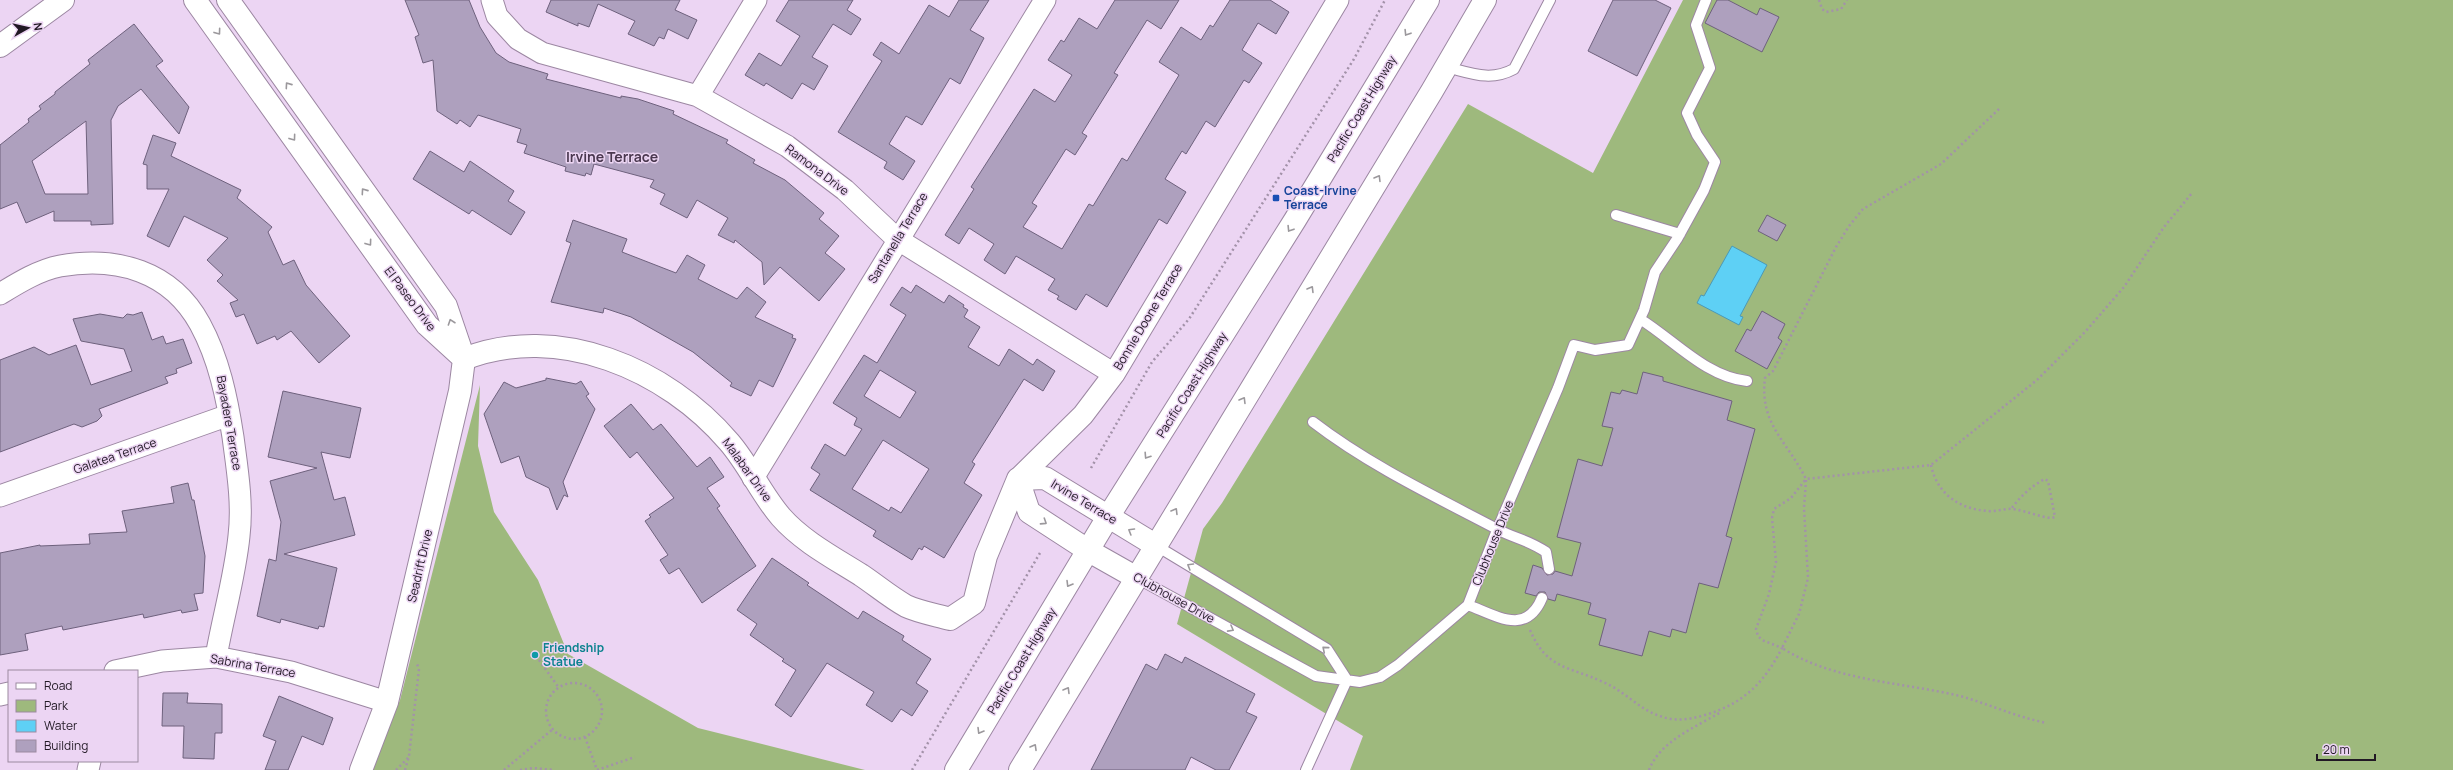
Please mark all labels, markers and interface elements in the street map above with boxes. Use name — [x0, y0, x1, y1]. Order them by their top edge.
north arrow — [8, 8, 48, 48]
text: N — [30, 22, 46, 32]
one-way arrow — [213, 27, 220, 34]
one-way arrow — [1405, 29, 1412, 36]
street label: Pacific Coast Highway — [1323, 52, 1401, 165]
one-way arrow — [285, 82, 293, 89]
one-way arrow — [288, 133, 295, 140]
street label: Ramona Drive — [782, 140, 853, 199]
district label: Irvine Terrace — [566, 147, 658, 166]
one-way arrow — [1374, 176, 1381, 183]
place label: Coast-Irvine Terrace — [1284, 182, 1357, 213]
one-way arrow — [361, 188, 369, 195]
street label: Santanella Terrace — [864, 189, 931, 286]
marker: Coast-Irvine Terrace — [1271, 193, 1281, 203]
one-way arrow — [1287, 225, 1294, 232]
one-way arrow — [364, 239, 371, 246]
street label: Bonnie Doone Terrace — [1109, 260, 1186, 373]
street label: El Paseo Drive — [381, 263, 440, 334]
one-way arrow — [1306, 286, 1313, 293]
one-way arrow — [447, 318, 456, 325]
street label: Pacific Coast Highway — [1152, 328, 1231, 441]
street label: Bayadere Terrace — [213, 374, 246, 472]
one-way arrow — [1238, 397, 1245, 404]
street label: Galatea Terrace — [71, 433, 159, 478]
street label: Malabar Drive — [719, 434, 776, 505]
one-way arrow — [1145, 452, 1152, 459]
street label: Irvine Terrace — [1048, 475, 1120, 528]
street label: Clubhouse Drive — [1468, 498, 1517, 588]
one-way arrow — [1170, 508, 1178, 515]
one-way arrow — [1040, 517, 1047, 525]
street label: Seadrift Drive — [403, 528, 436, 604]
one-way arrow — [1128, 528, 1135, 535]
one-way arrow — [1187, 563, 1194, 570]
street label: Clubhouse Drive — [1130, 568, 1218, 627]
one-way arrow — [1066, 580, 1073, 587]
street label: Pacific Coast Highway — [983, 604, 1061, 717]
one-way arrow — [1227, 625, 1234, 632]
place label: Friendship Statue — [543, 639, 604, 670]
one-way arrow — [1322, 647, 1329, 654]
street label: Sabrina Terrace — [209, 650, 297, 681]
marker: Friendship Statue — [530, 650, 540, 660]
legend — [8, 670, 138, 762]
text: Road — [44, 677, 72, 694]
one-way arrow — [1063, 687, 1070, 694]
text: Park — [44, 697, 69, 714]
text: Water — [44, 717, 78, 734]
one-way arrow — [977, 727, 984, 734]
scale bar — [2317, 736, 2375, 762]
text: Building — [44, 737, 88, 754]
text: 20 m — [2323, 741, 2350, 758]
one-way arrow — [1029, 744, 1036, 751]

